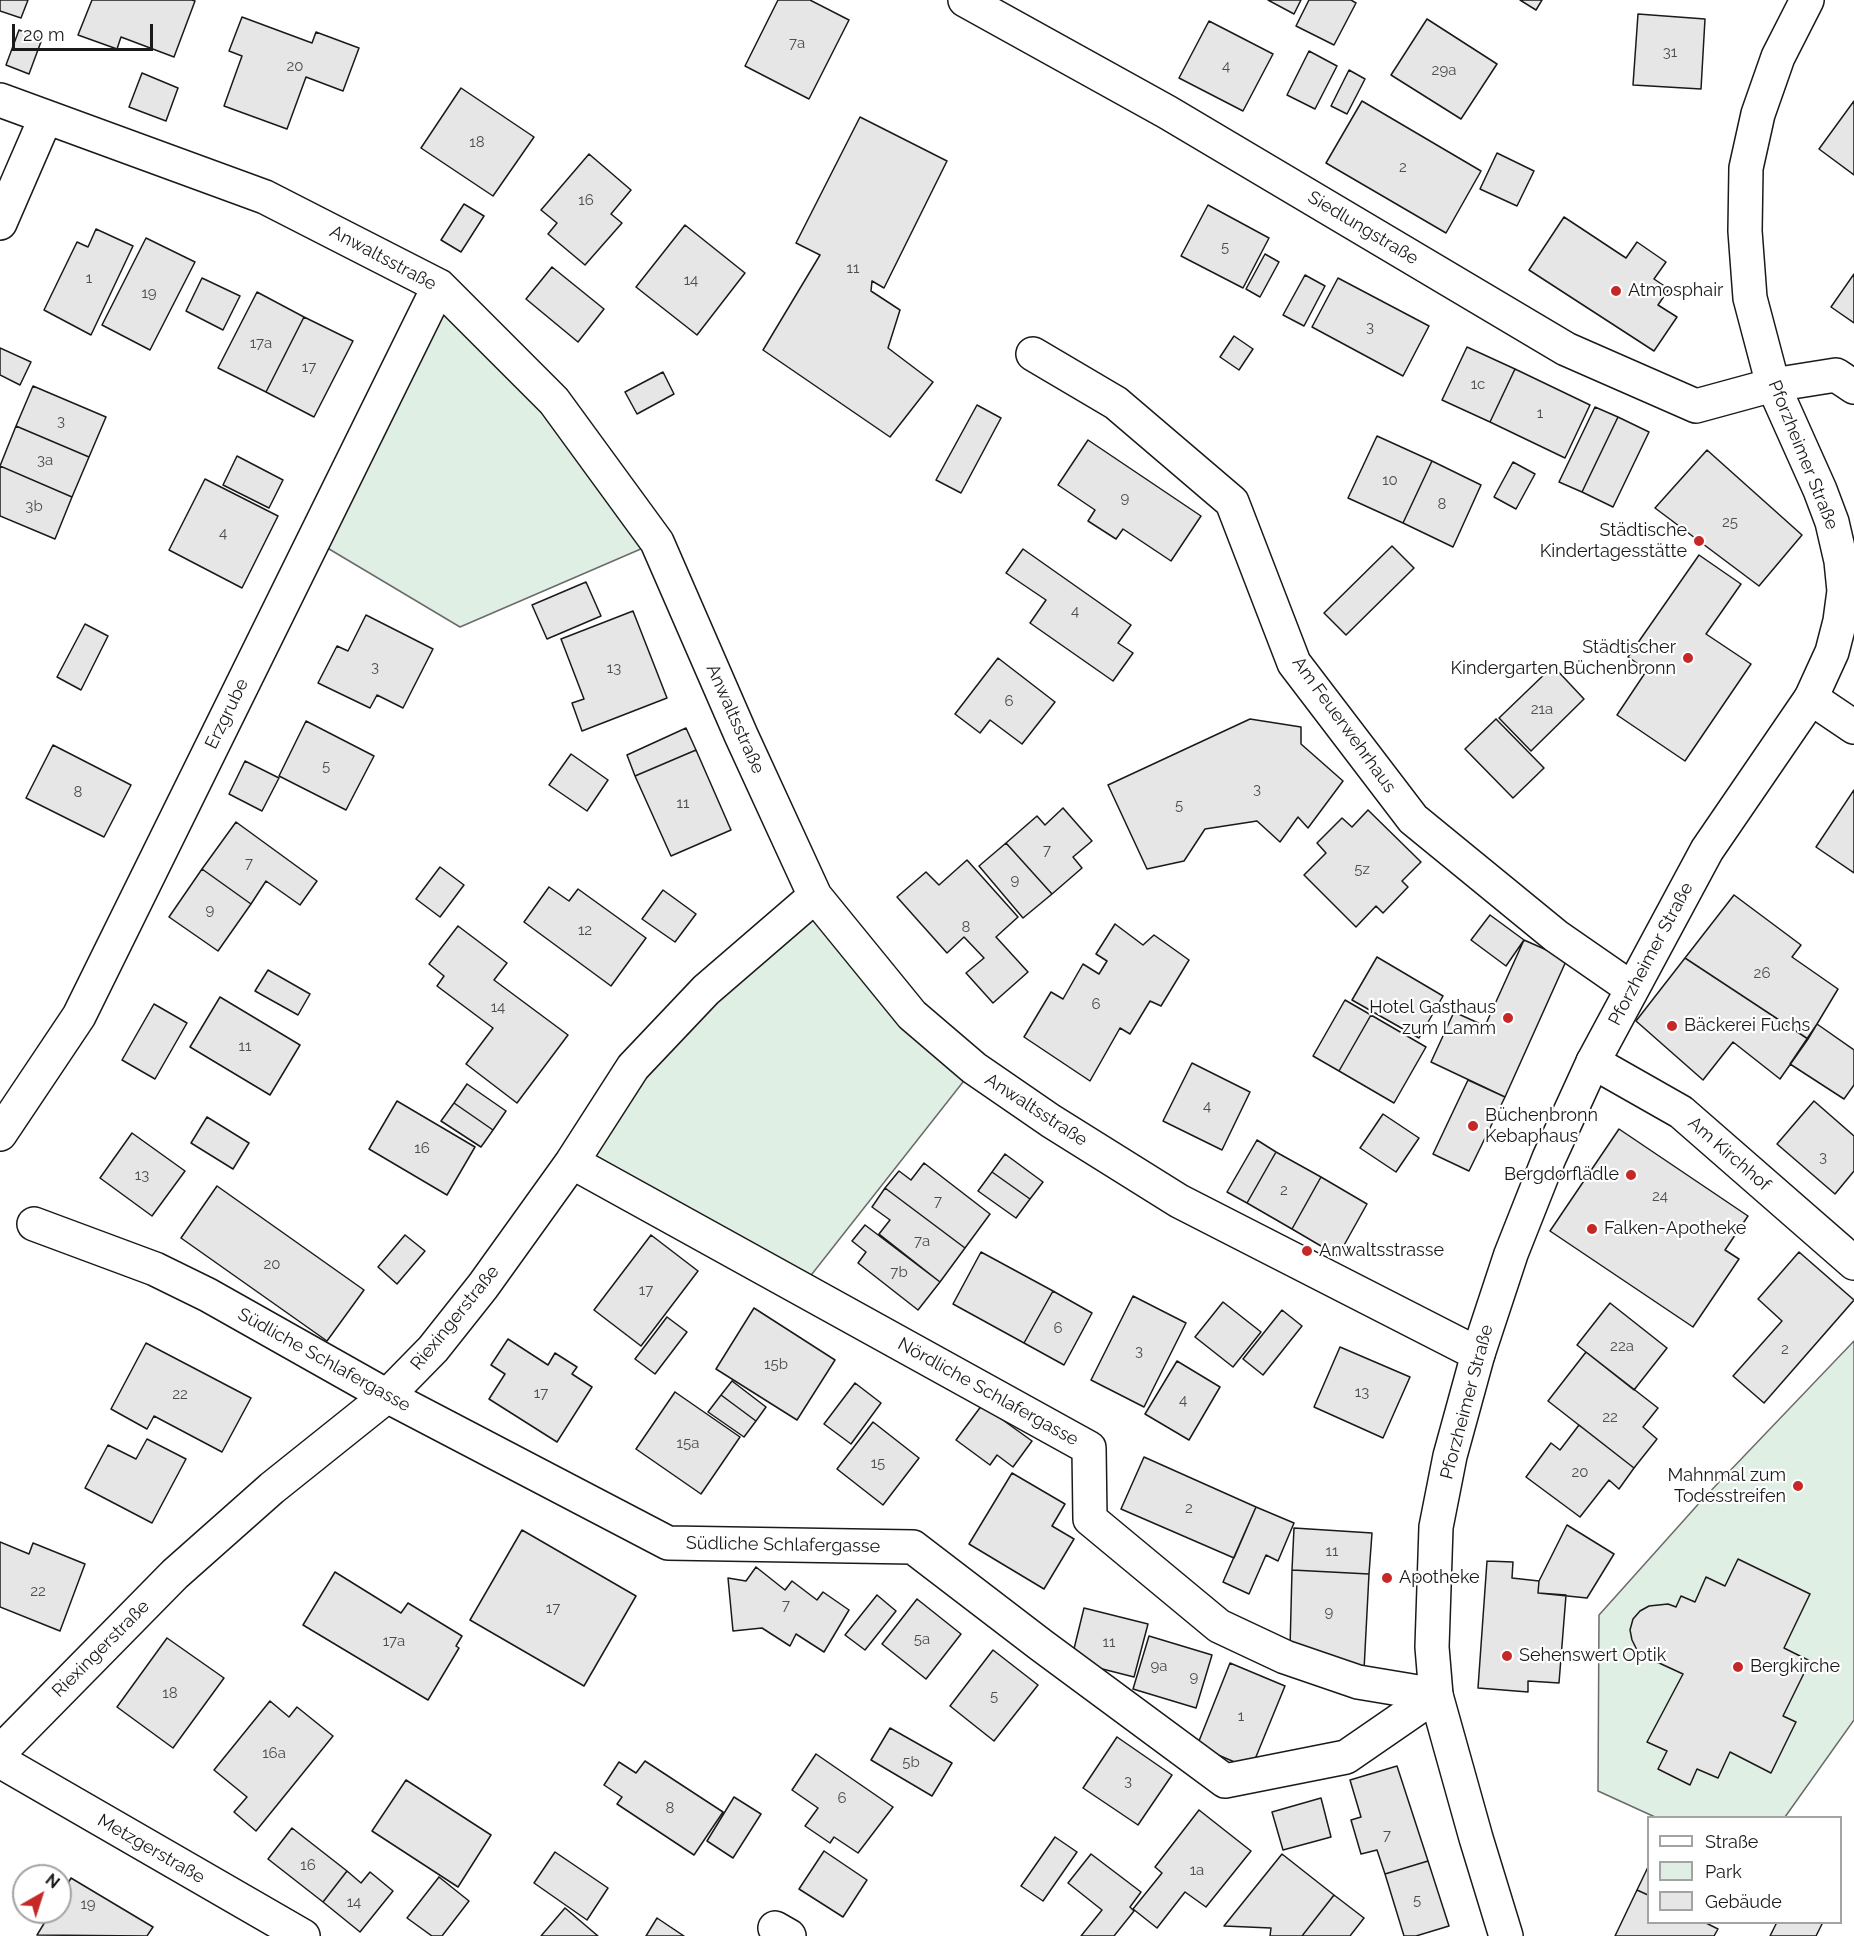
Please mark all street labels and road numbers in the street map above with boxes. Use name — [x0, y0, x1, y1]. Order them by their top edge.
street label: Siedlungstraße — [1304, 187, 1422, 269]
street label: Anwaltsstraße — [326, 221, 440, 295]
street label: Pforzheimer Straße — [1763, 377, 1843, 533]
street label: Am Feuerwehrhaus — [1287, 653, 1401, 797]
street label: Anwaltsstraße — [701, 661, 769, 777]
street label: Erzgrube — [201, 675, 253, 753]
street label: Pforzheimer Straße — [1604, 879, 1698, 1029]
street label: Anwaltsstraße — [981, 1069, 1091, 1151]
street label: Am Kirchhof — [1683, 1112, 1775, 1196]
street label: Riexingerstraße — [406, 1261, 504, 1375]
street label: Südliche Schlafergasse — [234, 1303, 414, 1417]
street label: Pforzheimer Straße — [1436, 1322, 1498, 1482]
street label: Nördliche Schlafergasse — [894, 1333, 1082, 1451]
street label: Südliche Schlafergasse — [686, 1533, 880, 1557]
street label: Riexingerstraße — [48, 1596, 154, 1702]
street label: Metzgerstraße — [94, 1810, 208, 1888]

